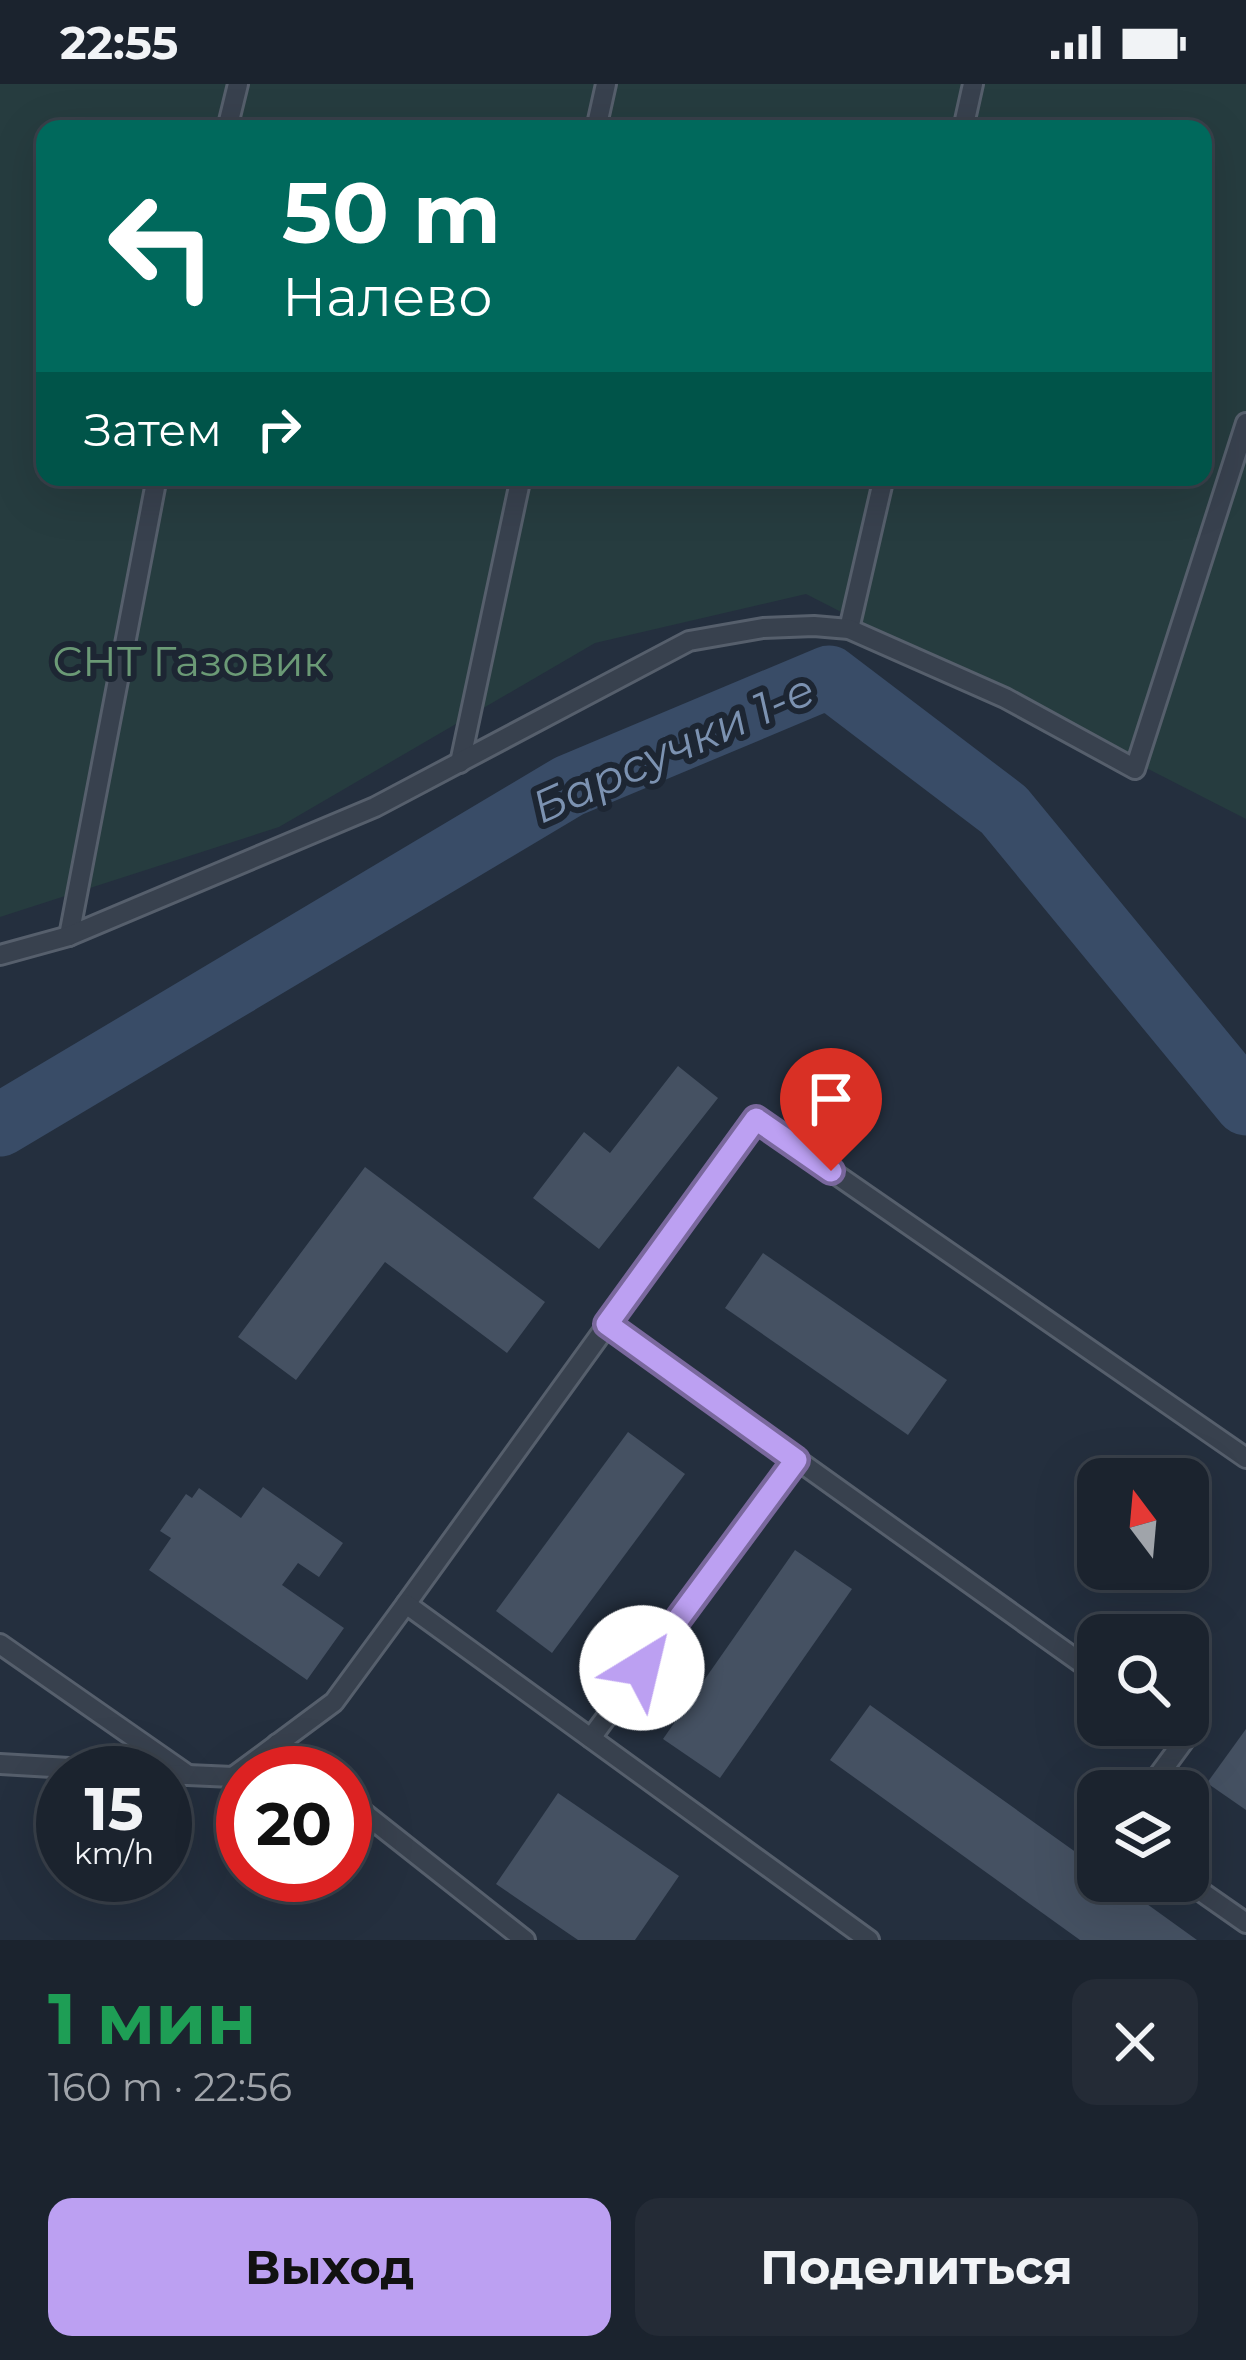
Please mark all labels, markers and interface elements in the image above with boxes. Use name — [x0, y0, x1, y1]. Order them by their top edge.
text: 22:55 — [60, 15, 178, 70]
text: 50 m — [282, 162, 501, 264]
icon: left — [84, 168, 240, 324]
text: Налево — [282, 264, 493, 330]
icon: right — [246, 396, 312, 462]
text: Затем — [84, 402, 222, 457]
park label: СНТ Газовик — [52, 635, 328, 687]
water label: Барсучки 1-е — [523, 661, 822, 834]
pin — [780, 1048, 882, 1171]
icon: arrive — [798, 1066, 864, 1132]
north arrow — [1077, 1458, 1209, 1590]
map controls — [1077, 1458, 1209, 1902]
position arrow — [579, 1605, 705, 1731]
button: search — [1077, 1614, 1209, 1746]
speed limit sign: 20 — [216, 1746, 372, 1902]
button: layers — [1077, 1770, 1209, 1902]
text: 15 — [84, 1772, 144, 1845]
text: km/h — [74, 1835, 154, 1872]
text: 1 мин — [48, 1974, 256, 2062]
button: close — [1072, 1979, 1198, 2105]
text: 160 m · 22:56 — [48, 2063, 292, 2111]
button: Выход — [48, 2198, 611, 2336]
button: Поделиться — [635, 2198, 1198, 2336]

